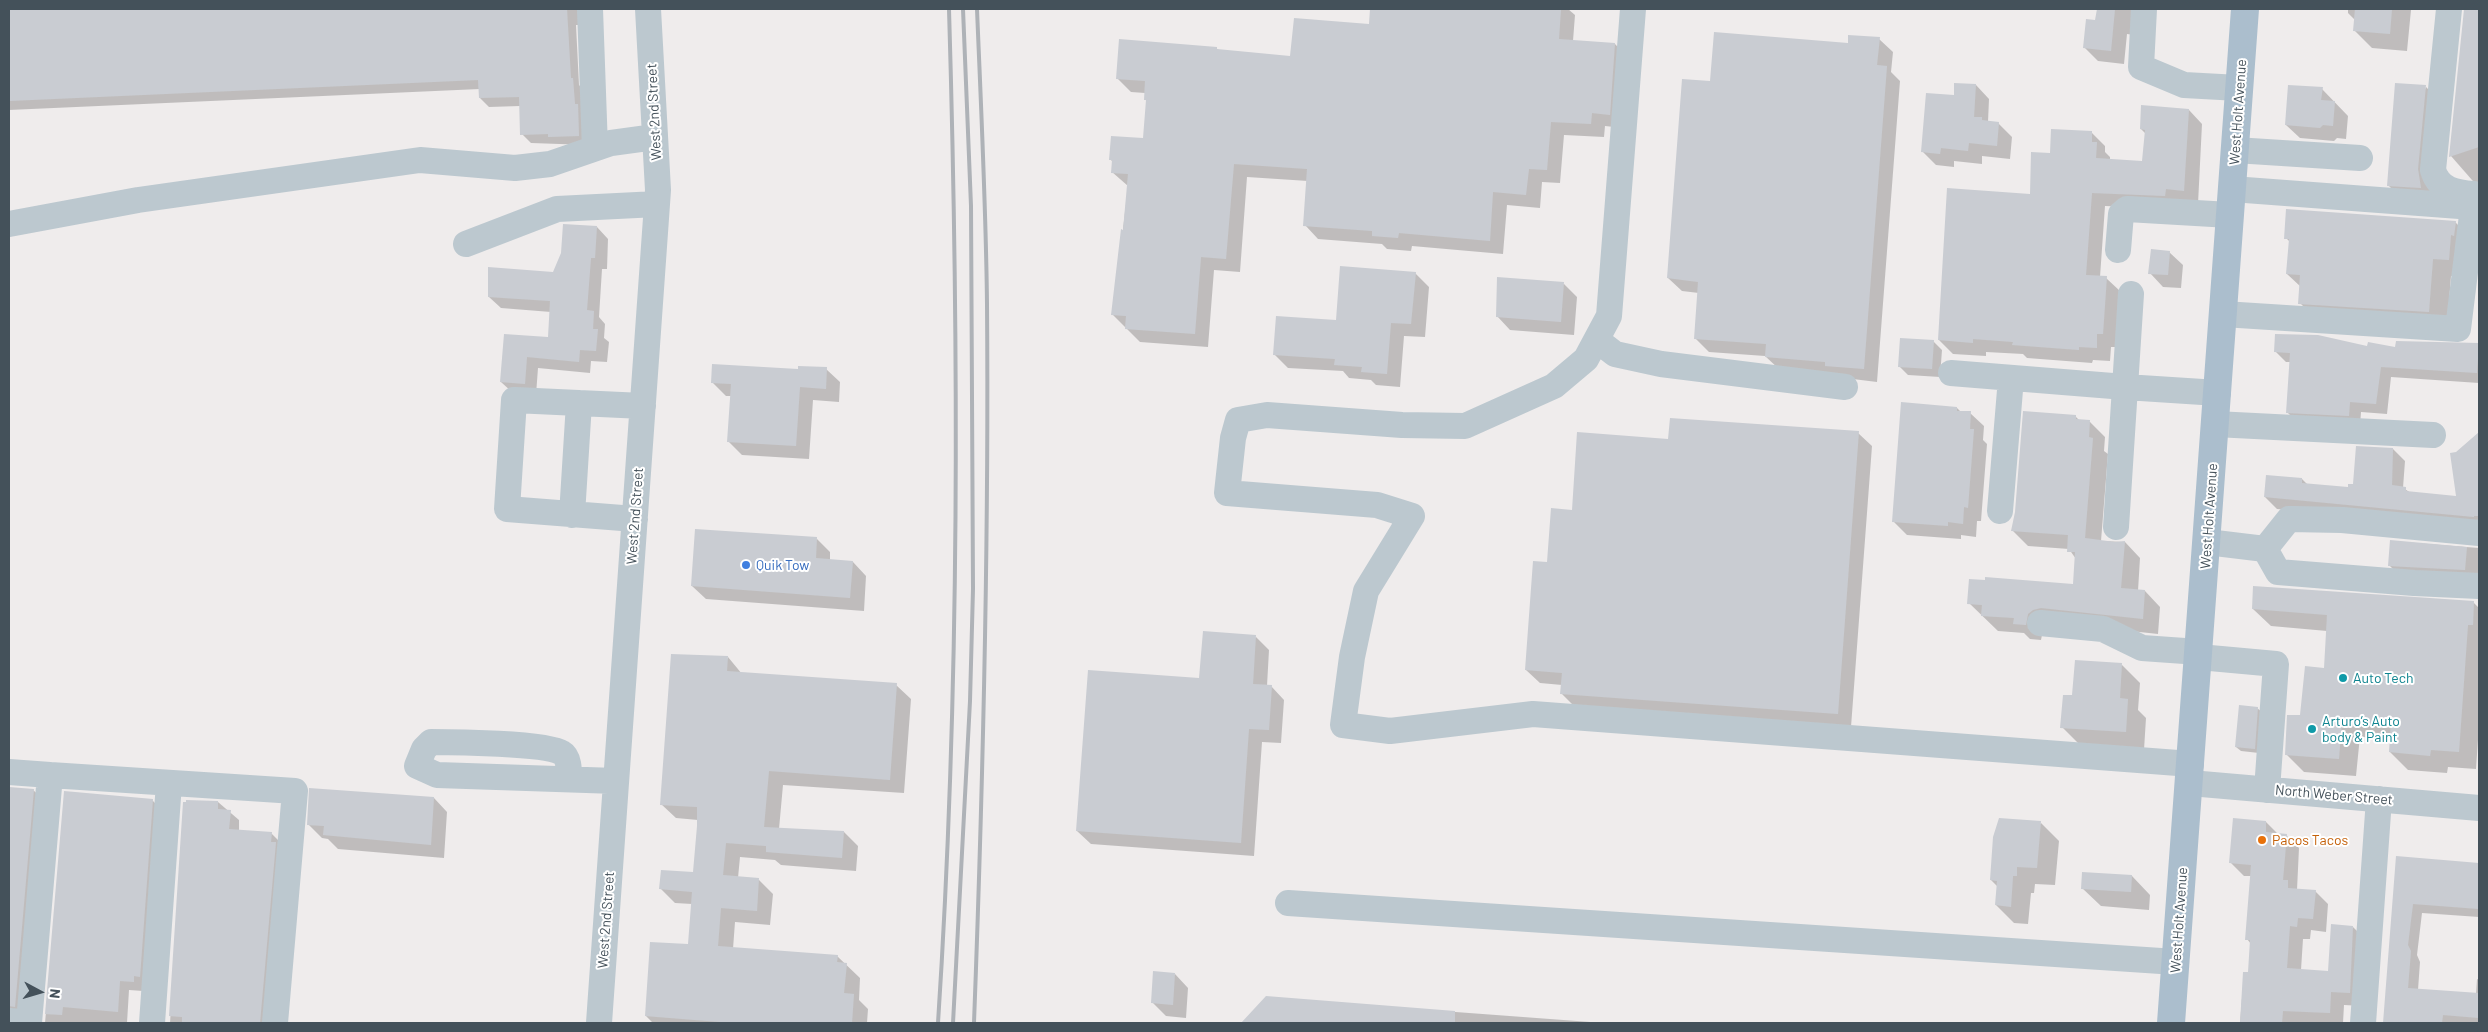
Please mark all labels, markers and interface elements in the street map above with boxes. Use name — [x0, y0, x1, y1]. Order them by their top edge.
street label: West Holt Avenue — [2226, 59, 2250, 165]
street label: West 2nd Street — [643, 63, 665, 161]
street label: West Holt Avenue — [2197, 463, 2221, 569]
street label: West 2nd Street — [623, 467, 647, 565]
place label: Quik Tow — [756, 557, 809, 573]
marker: Quik Tow — [740, 559, 752, 571]
place label: Auto Tech — [2353, 670, 2414, 686]
marker: Auto Tech — [2337, 672, 2349, 684]
place label: Arturo’s Auto body & Paint — [2322, 713, 2400, 746]
marker: Arturo’s Auto body & Paint — [2306, 723, 2318, 735]
street label: North Weber Street — [2274, 781, 2394, 809]
place label: Pacos Tacos — [2272, 832, 2348, 848]
marker: Pacos Tacos — [2256, 834, 2268, 846]
street label: West Holt Avenue — [2167, 867, 2191, 973]
street label: West 2nd Street — [594, 871, 618, 969]
north arrow — [15, 967, 65, 1017]
text: N — [46, 988, 64, 999]

